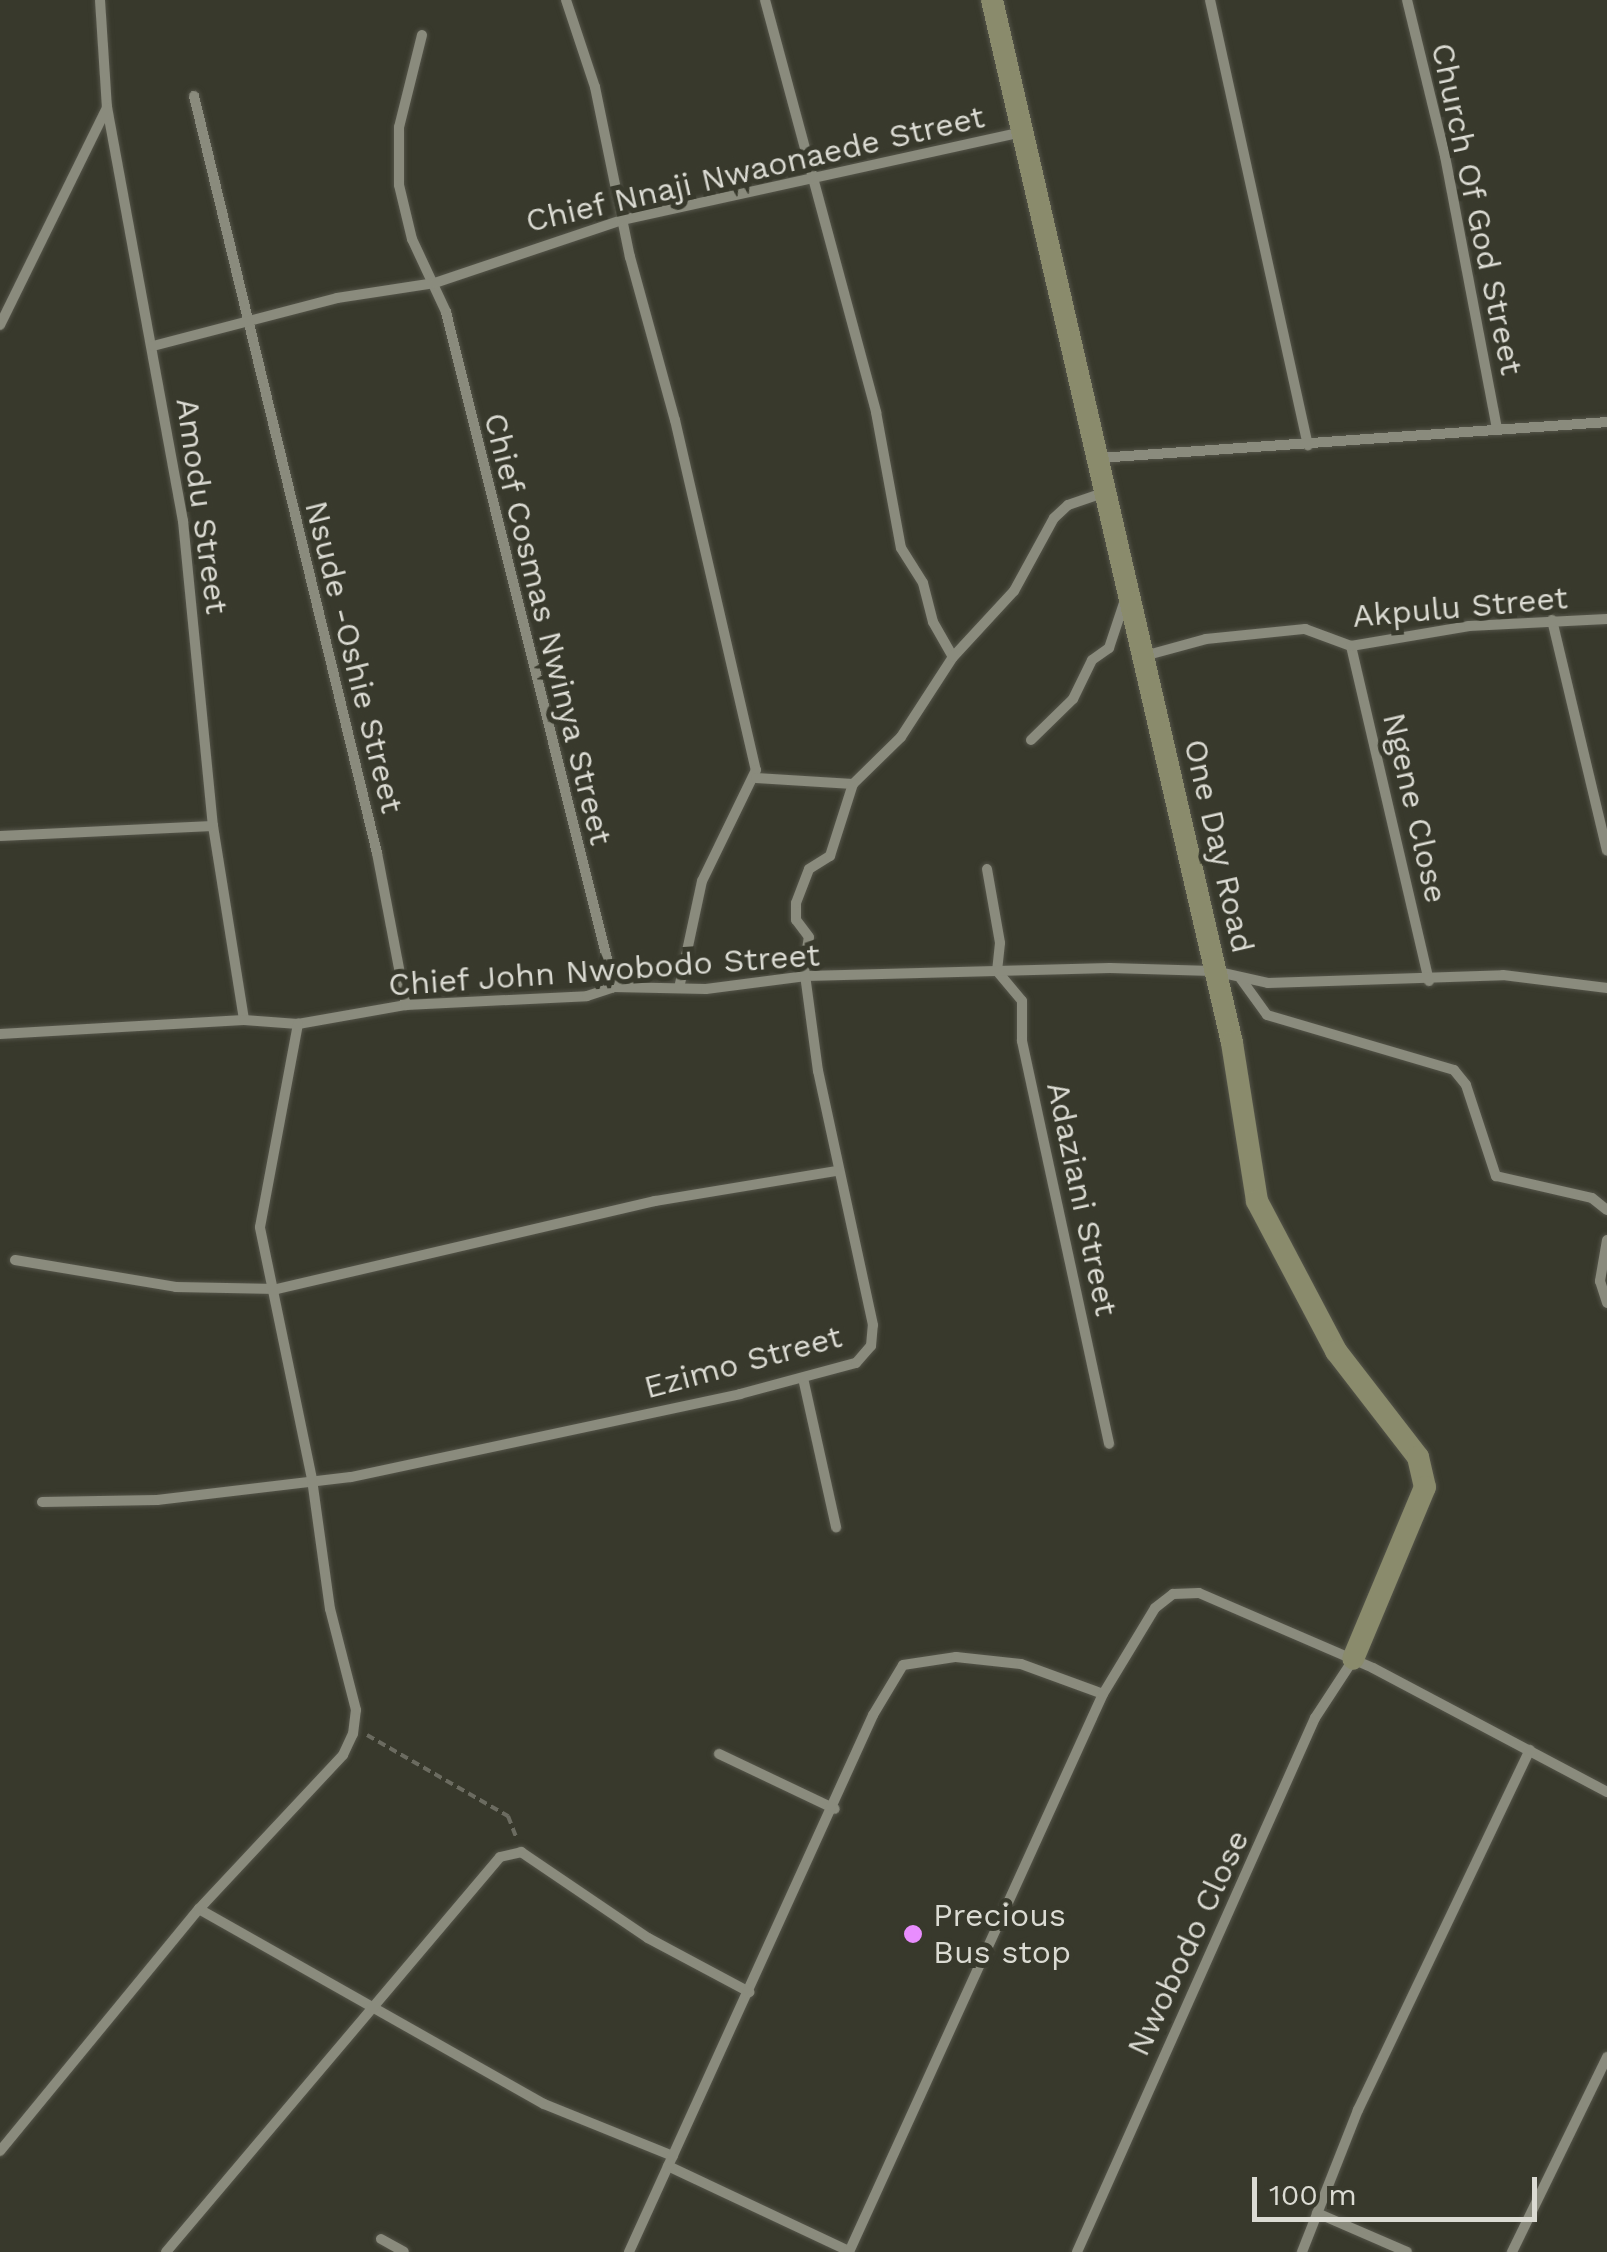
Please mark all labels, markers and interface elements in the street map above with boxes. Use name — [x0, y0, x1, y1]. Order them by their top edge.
street label: Church Of God Street — [1423, 39, 1531, 379]
street label: Chief Nnaji Nwaonaede Street — [521, 97, 989, 241]
street label: Amodu Street — [168, 395, 236, 617]
street label: Chief Cosmas Nwinya Street — [475, 408, 621, 850]
street label: Nsude -Oshie Street — [297, 497, 411, 817]
street label: Akpulu Street — [1351, 578, 1569, 636]
street label: Ngene Close — [1374, 709, 1456, 907]
street label: One Day Road — [1176, 735, 1262, 957]
street label: Chief John Nwobodo Street — [386, 936, 822, 1004]
street label: Adaziani Street — [1038, 1078, 1126, 1320]
street label: Ezimo Street — [640, 1317, 846, 1407]
street label: Nwobodo Close — [1119, 1824, 1257, 2062]
place label: Precious Bus stop — [933, 1897, 1071, 1972]
marker: Precious Bus stop — [902, 1923, 924, 1945]
scale bar — [1257, 2157, 1542, 2219]
text: 100 m — [1269, 2177, 1357, 2212]

